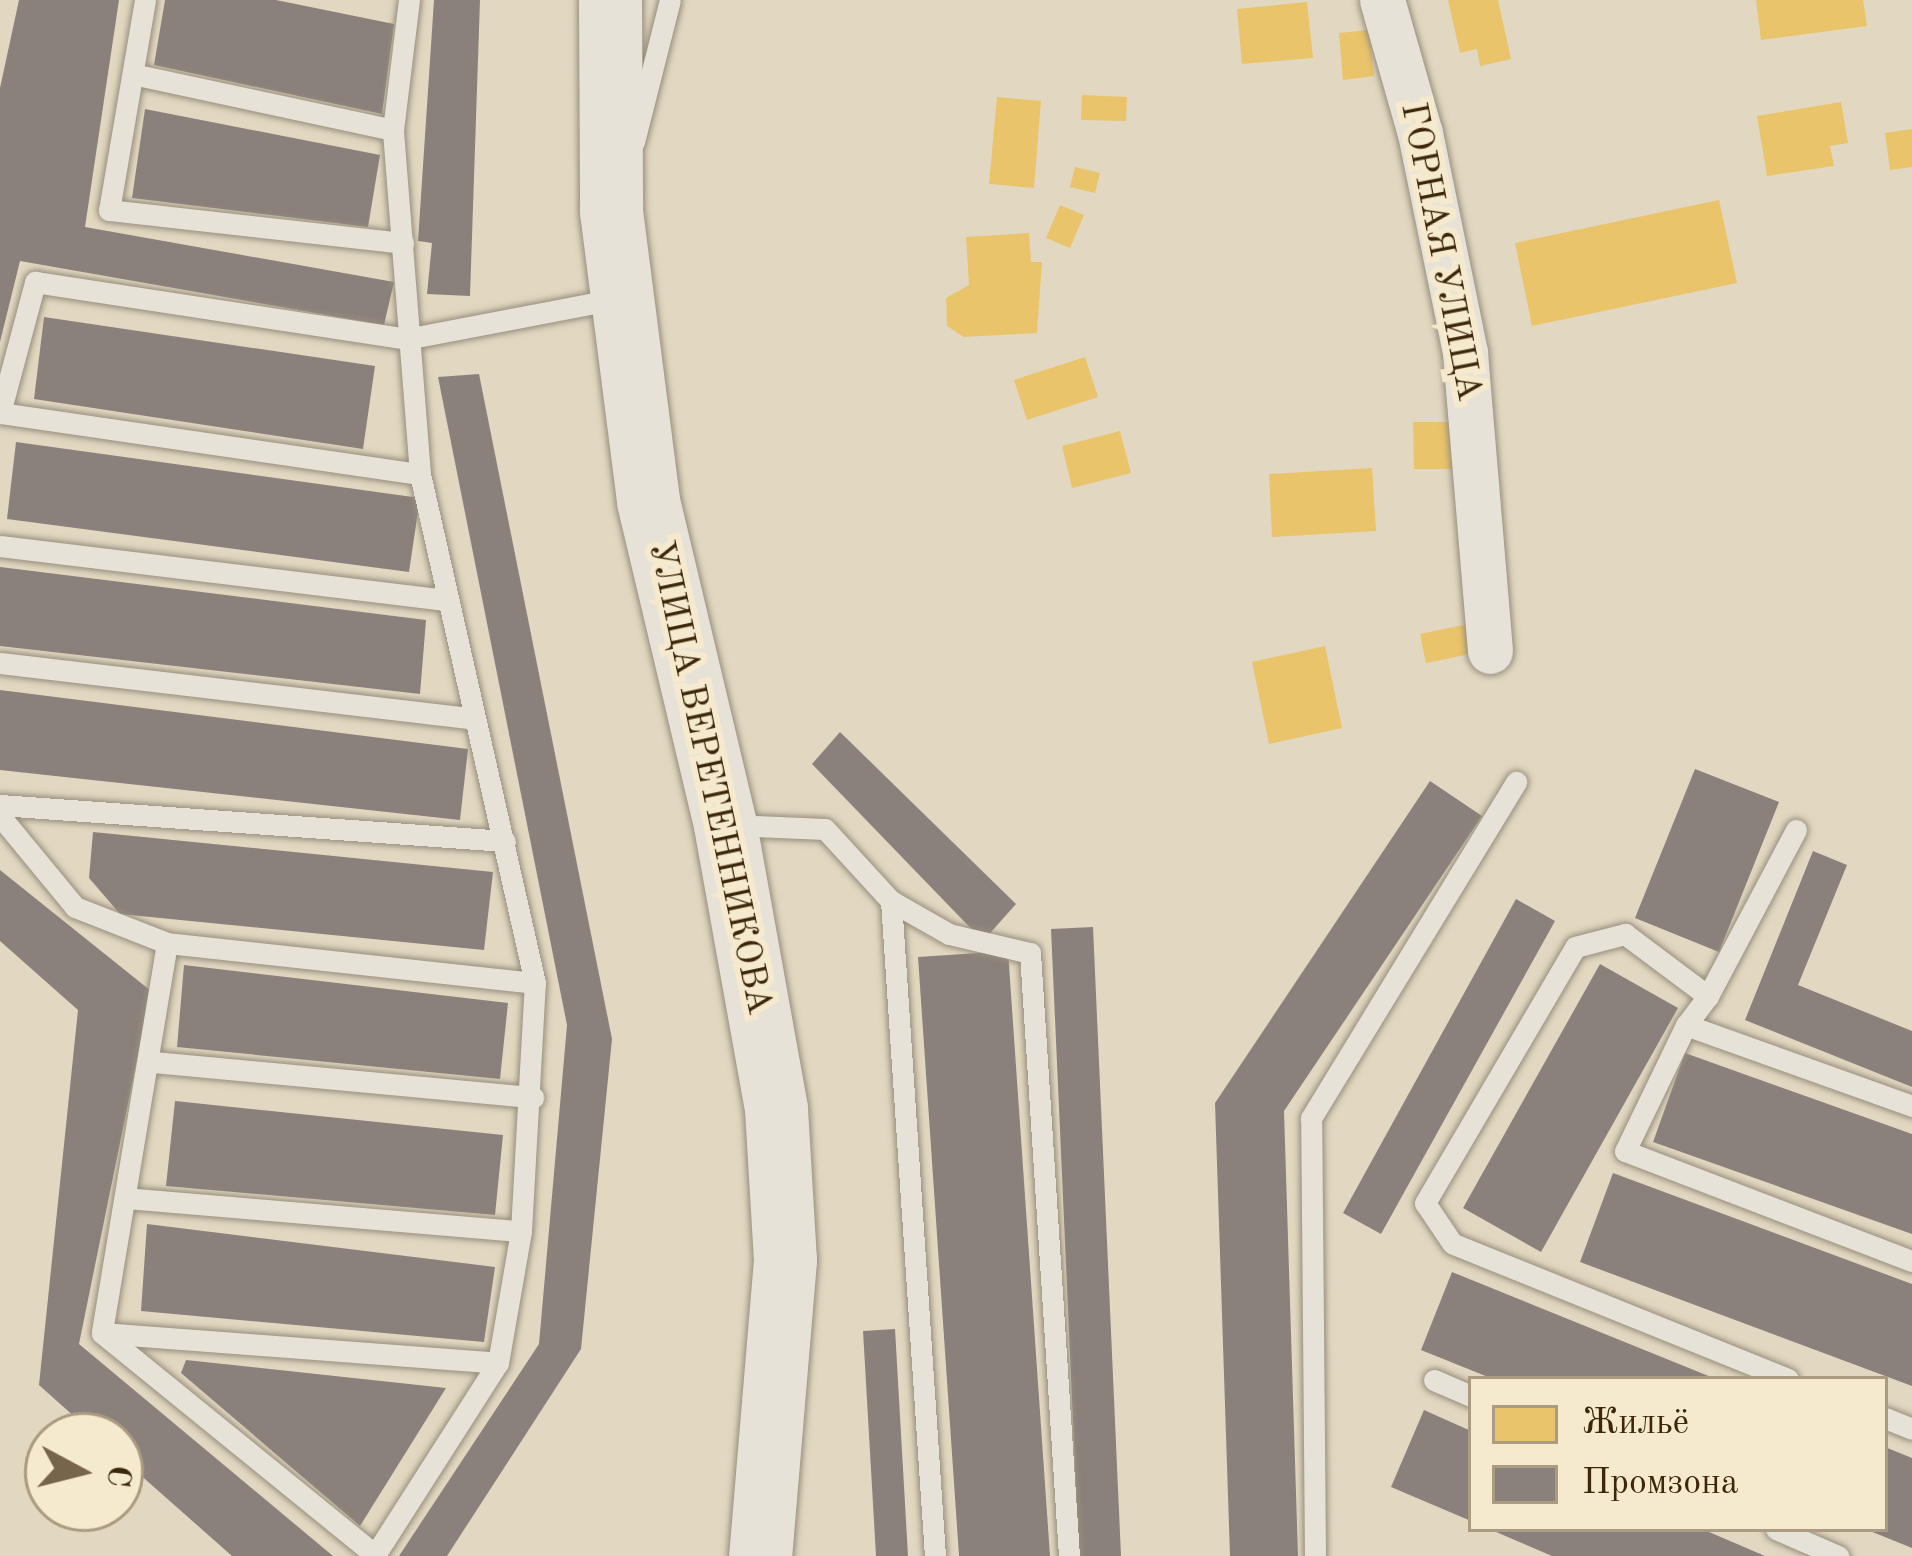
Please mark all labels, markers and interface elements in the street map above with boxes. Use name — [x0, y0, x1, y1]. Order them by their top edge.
street label: ГОРНАЯ УЛИЦА — [1389, 99, 1489, 405]
street label: УЛИЦА ВЕРЕТЕННИКОВА — [637, 537, 779, 1019]
legend — [1468, 1376, 1888, 1532]
text: Жильё — [1582, 1406, 1689, 1442]
north arrow — [24, 1412, 144, 1532]
text: С — [100, 1463, 135, 1489]
text: Промзона — [1582, 1466, 1739, 1502]

